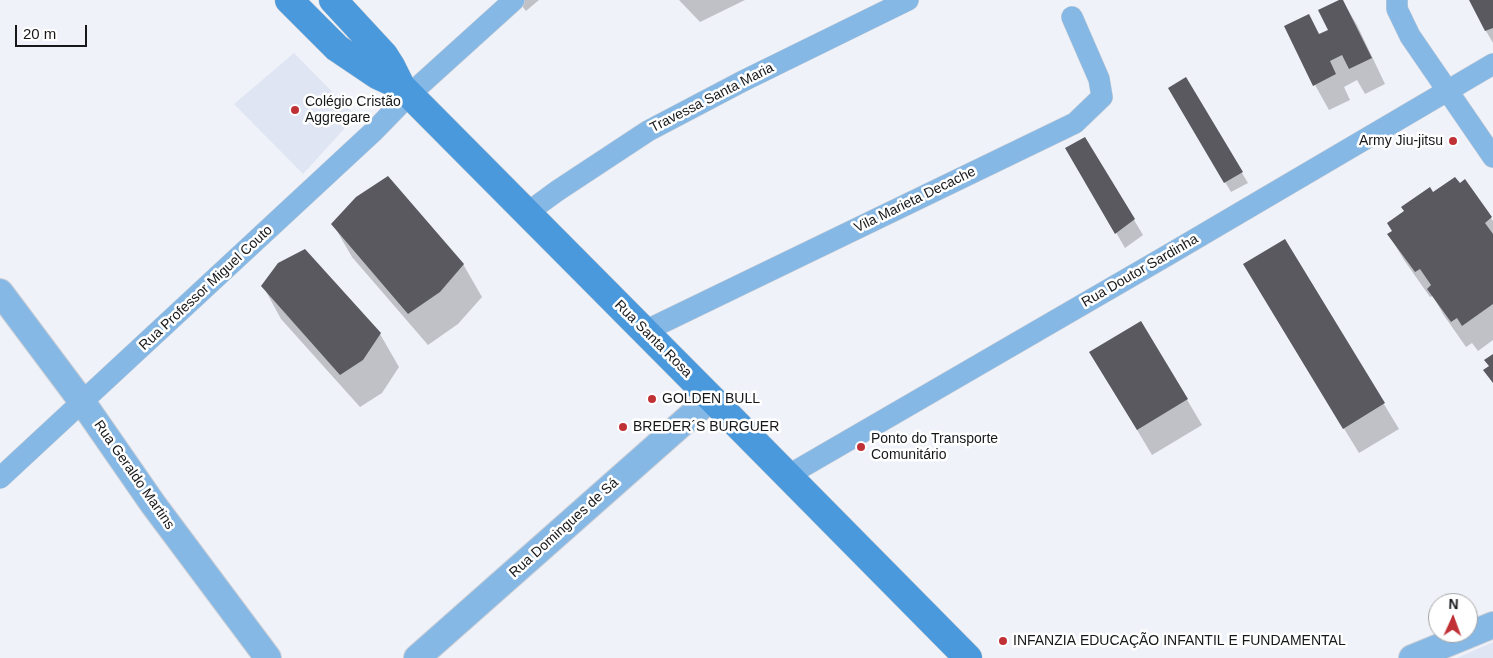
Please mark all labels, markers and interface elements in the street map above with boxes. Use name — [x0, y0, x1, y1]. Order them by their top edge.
scale bar — [18, 15, 90, 47]
text: 20 m — [23, 25, 56, 42]
street label: Travessa Santa Maria — [647, 60, 777, 136]
place label: Colégio Cristão Aggregare — [305, 94, 401, 126]
marker: Colégio Cristão Aggregare — [289, 104, 301, 116]
place label: Army Jiu-jitsu — [1359, 133, 1443, 149]
marker: Army Jiu-jitsu — [1447, 135, 1459, 147]
street label: Vila Marieta Decache — [852, 163, 978, 237]
street label: Rua Professor Miguel Couto — [136, 222, 276, 354]
street label: Rua Doutor Sardinha — [1079, 231, 1201, 311]
street label: Rua Santa Rosa — [611, 297, 695, 381]
place label: GOLDEN BULL — [662, 391, 760, 407]
marker: GOLDEN BULL — [646, 393, 658, 405]
street label: Rua Geraldo Martins — [90, 417, 178, 533]
place label: BREDER´S BURGUER — [633, 419, 779, 435]
marker: BREDER´S BURGUER — [617, 421, 629, 433]
place label: Ponto do Transporte Comunitário — [871, 431, 998, 464]
marker: Ponto do Transporte Comunitário — [855, 441, 867, 453]
street label: Rua Domingues de Sá — [506, 475, 622, 581]
north arrow — [1428, 593, 1478, 643]
text: N — [1448, 596, 1459, 612]
place label: INFANZIA EDUCAÇÃO INFANTIL E FUNDAMENTAL — [1013, 633, 1346, 649]
marker: INFANZIA EDUCAÇÃO INFANTIL E FUNDAMENTAL — [997, 635, 1009, 647]

